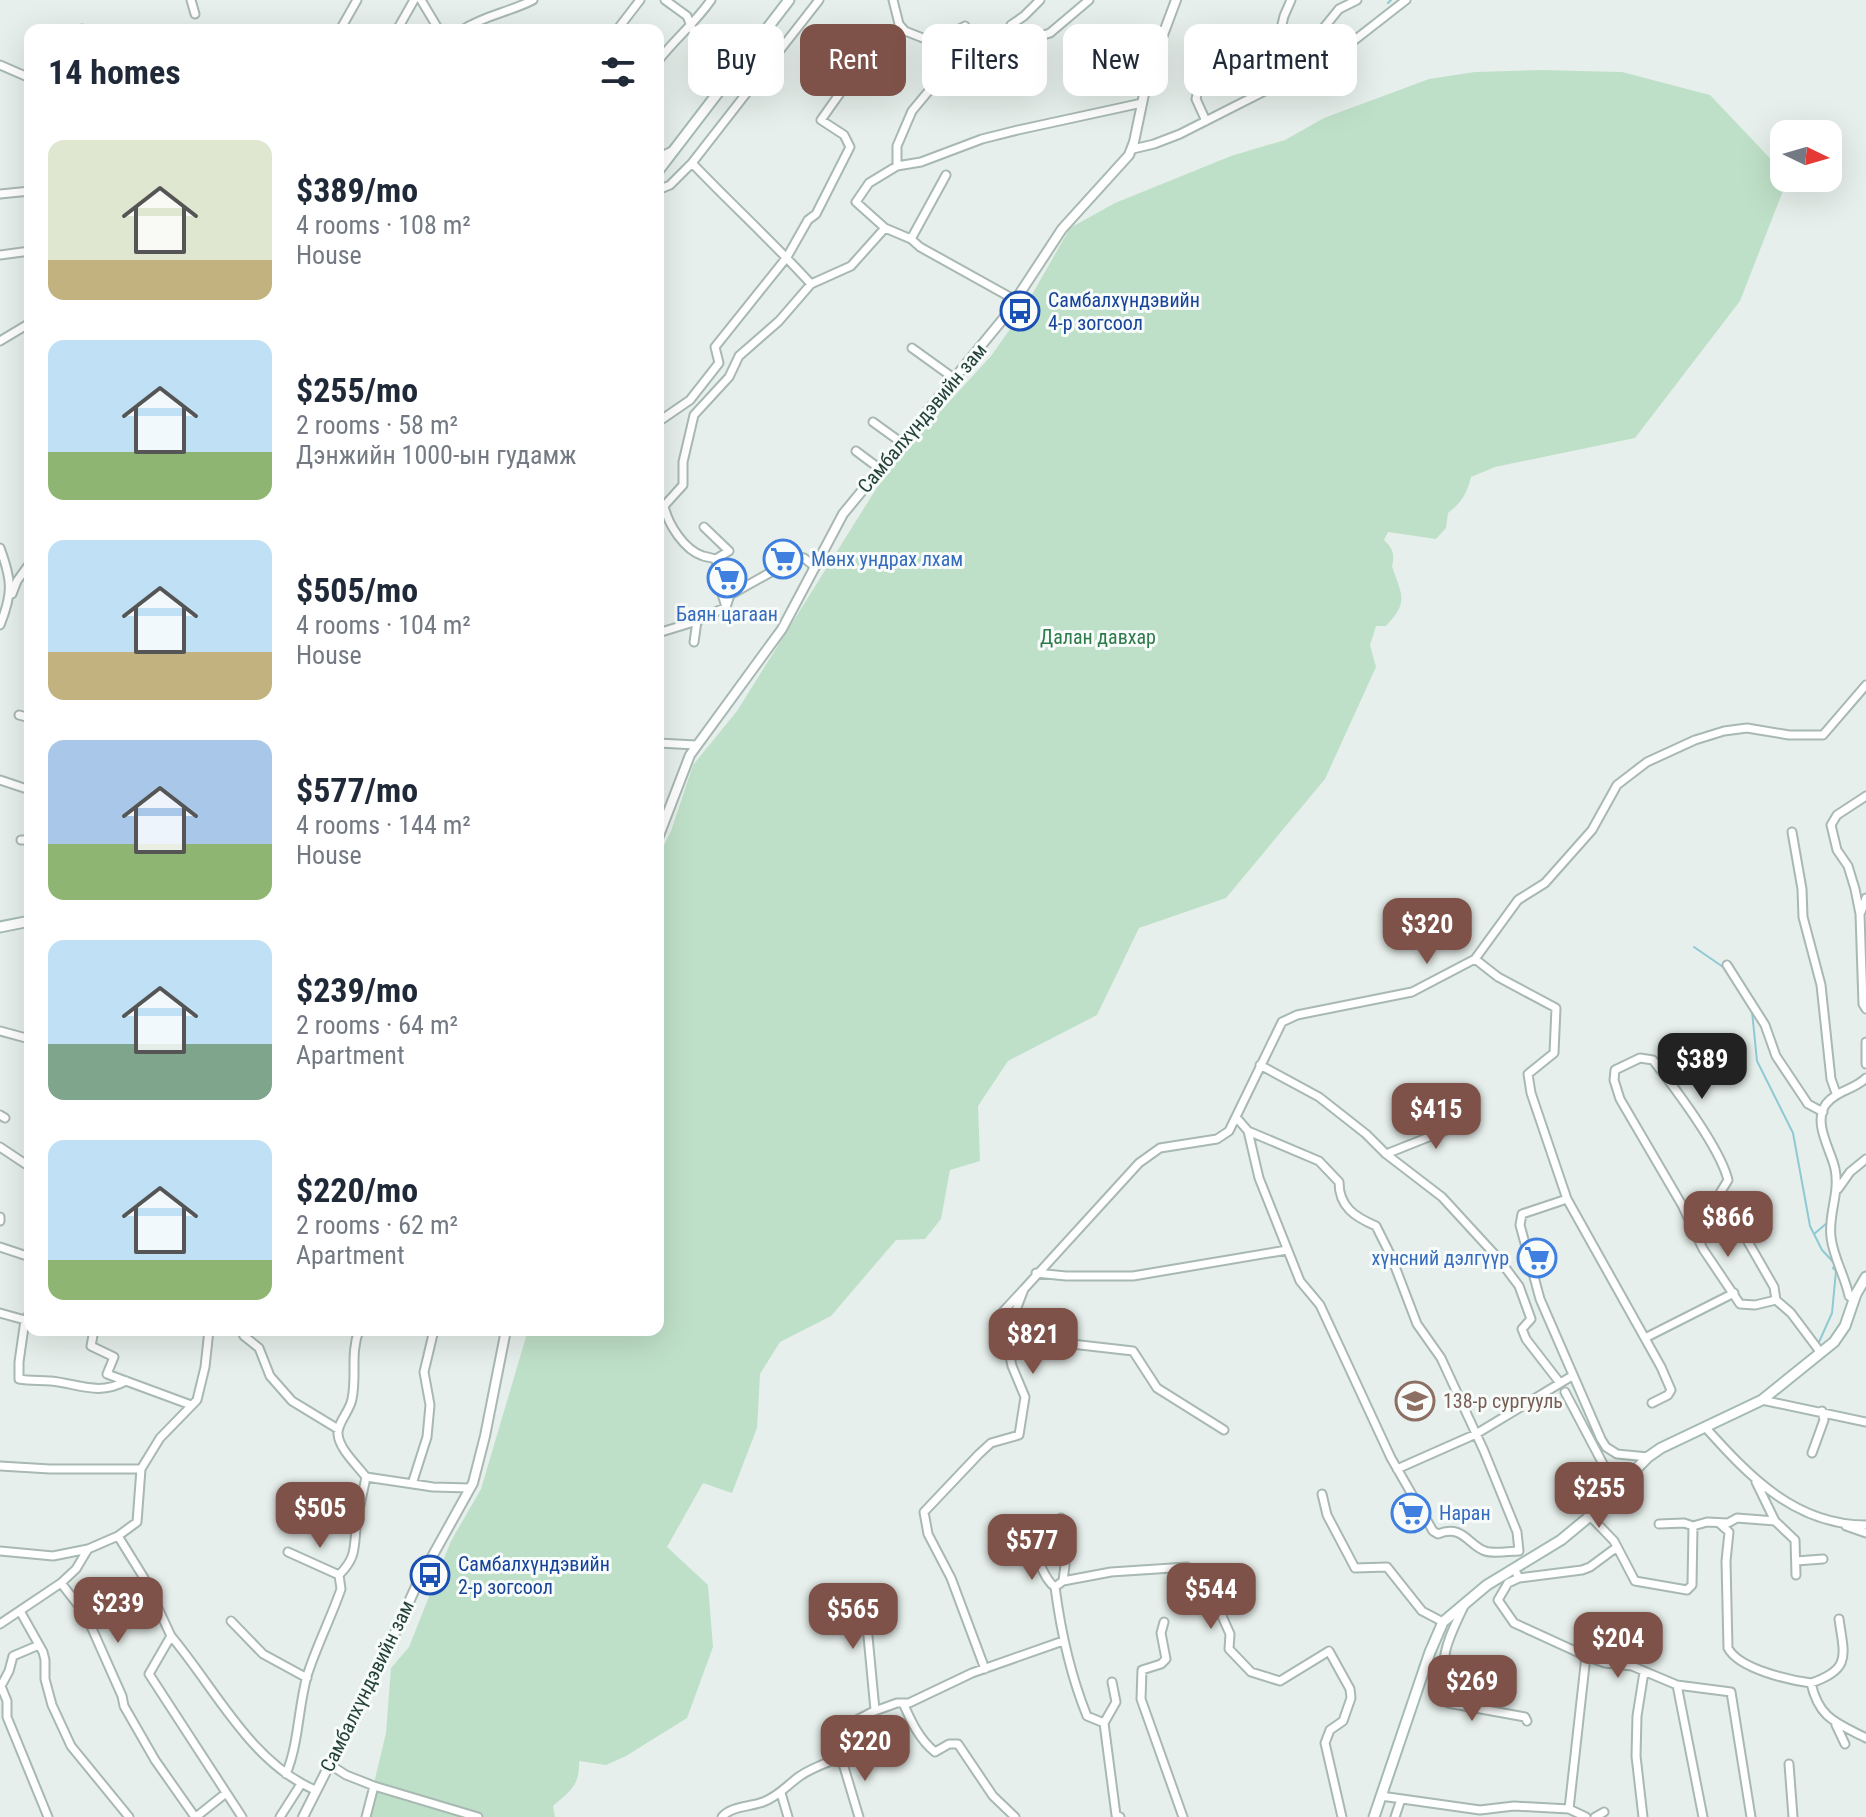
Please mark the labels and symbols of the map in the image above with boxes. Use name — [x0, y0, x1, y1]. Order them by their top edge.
north arrow — [1770, 120, 1842, 192]
place label: Самбалхүндэвийн 4-р зогсоол — [1048, 288, 1200, 335]
bus stop icon: Самбалхүндэвийн 4-р зогсоол — [999, 290, 1041, 332]
street label: Самбалхүндэвийн зам — [852, 338, 992, 498]
supermarket icon: Мөнх ундрах лхам — [762, 538, 804, 580]
place label: Мөнх ундрах лхам — [811, 547, 963, 571]
supermarket icon: Баян цагаан — [706, 557, 748, 599]
place label: Баян цагаан — [676, 602, 778, 626]
park label: Далан давхар — [1040, 625, 1156, 649]
pin: $320 — [1380, 898, 1474, 966]
pin: $389 — [1655, 1033, 1749, 1101]
pin: $415 — [1389, 1083, 1483, 1151]
pin: $866 — [1681, 1191, 1775, 1259]
supermarket icon: хүнсний дэлгүүр — [1516, 1237, 1558, 1279]
place label: хүнсний дэлгүүр — [1371, 1246, 1509, 1270]
pin: $821 — [986, 1308, 1080, 1376]
school or university icon: 138-р сургууль — [1394, 1380, 1436, 1422]
place label: 138-р сургууль — [1443, 1389, 1563, 1413]
pin: $255 — [1552, 1462, 1646, 1530]
pin: $505 — [273, 1482, 367, 1550]
supermarket icon: Наран — [1390, 1492, 1432, 1534]
place label: Наран — [1439, 1501, 1491, 1525]
pin: $577 — [985, 1514, 1079, 1582]
place label: Самбалхүндэвийн 2-р зогсоол — [458, 1552, 610, 1599]
bus stop icon: Самбалхүндэвийн 2-р зогсоол — [409, 1554, 451, 1596]
pin: $544 — [1164, 1563, 1258, 1631]
pin: $239 — [71, 1577, 165, 1645]
pin: $565 — [806, 1583, 900, 1651]
street label: Самбалхүндэвийн зам — [315, 1596, 419, 1776]
pin: $204 — [1571, 1612, 1665, 1680]
pin: $269 — [1425, 1655, 1519, 1723]
pin: $220 — [818, 1715, 912, 1783]

